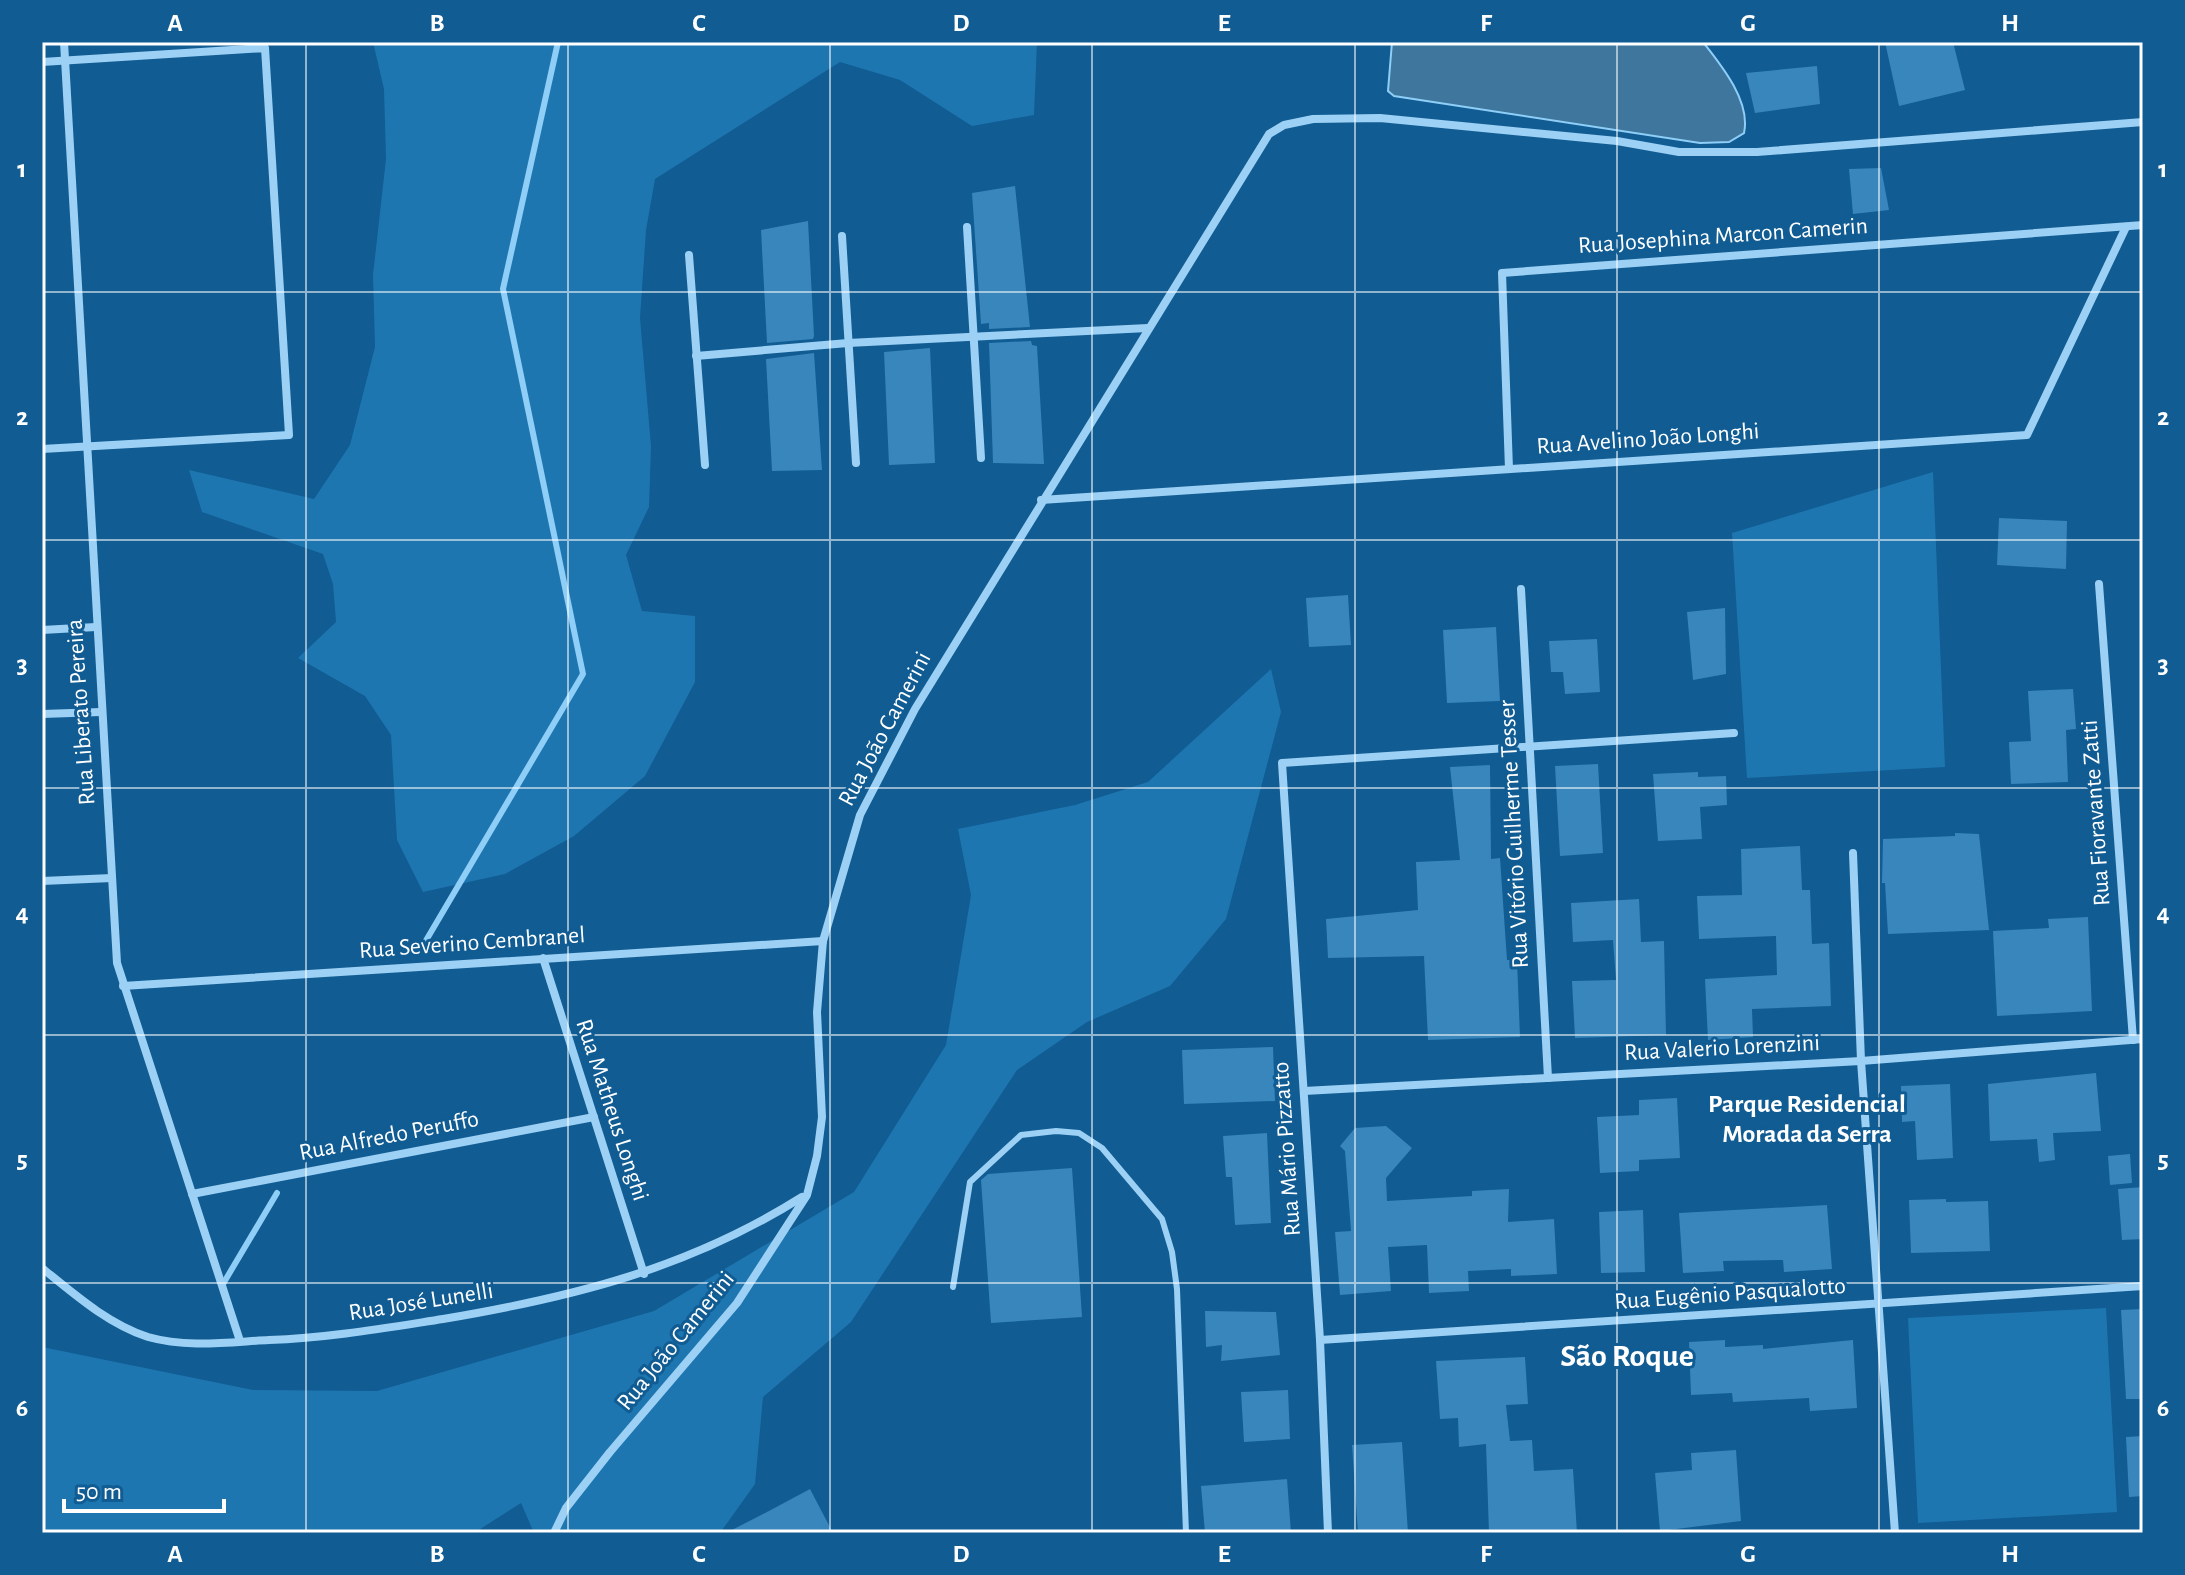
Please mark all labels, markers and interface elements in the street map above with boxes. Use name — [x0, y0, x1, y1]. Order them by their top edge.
text: A — [167, 10, 183, 36]
text: B — [429, 10, 445, 36]
text: C — [692, 10, 706, 36]
text: D — [952, 10, 970, 36]
text: E — [1217, 10, 1231, 36]
text: F — [1480, 10, 1493, 36]
text: G — [1740, 10, 1756, 36]
text: H — [2001, 10, 2019, 36]
text: 1 — [17, 156, 27, 182]
text: 1 — [2158, 156, 2168, 182]
street label: Rua Josephina Marcon Camerin — [1577, 214, 1869, 258]
text: 2 — [16, 404, 28, 430]
text: 2 — [2157, 404, 2169, 430]
street label: Rua Avelino João Longhi — [1536, 419, 1760, 459]
street label: Rua Liberato Pereira — [63, 618, 99, 806]
street label: Rua João Camerini — [834, 648, 936, 810]
text: 3 — [16, 652, 28, 678]
text: 3 — [2157, 652, 2169, 678]
street label: Rua Vitório Guilherme Tesser — [1495, 699, 1533, 969]
street label: Rua Fioravante Zatti — [2078, 719, 2114, 907]
text: 4 — [15, 900, 29, 926]
text: 4 — [2156, 900, 2170, 926]
street label: Rua Severino Cembranel — [358, 923, 586, 963]
street label: Rua Matheus Longhi — [571, 1016, 653, 1204]
street label: Rua Valerio Lorenzini — [1623, 1031, 1821, 1065]
street label: Rua Mário Pizzatto — [1269, 1061, 1305, 1237]
district label: Parque Residencial Morada da Serra — [1708, 1091, 1906, 1147]
street label: Rua Alfredo Peruffo — [297, 1107, 481, 1165]
text: 5 — [16, 1147, 28, 1173]
text: 5 — [2157, 1147, 2169, 1173]
street label: Rua João Camerini — [613, 1267, 739, 1415]
street label: Rua Eugênio Pasqualotto — [1613, 1274, 1847, 1314]
street label: Rua José Lunelli — [347, 1279, 495, 1325]
district label: São Roque — [1560, 1340, 1694, 1372]
text: 6 — [16, 1395, 28, 1421]
text: 6 — [2157, 1395, 2169, 1421]
scale bar — [64, 1463, 224, 1513]
text: 50 m — [76, 1480, 122, 1504]
text: A — [167, 1541, 183, 1567]
text: B — [429, 1541, 445, 1567]
text: C — [692, 1541, 706, 1567]
text: D — [952, 1541, 970, 1567]
text: E — [1217, 1541, 1231, 1567]
text: F — [1480, 1541, 1493, 1567]
text: G — [1740, 1541, 1756, 1567]
text: H — [2001, 1541, 2019, 1567]

